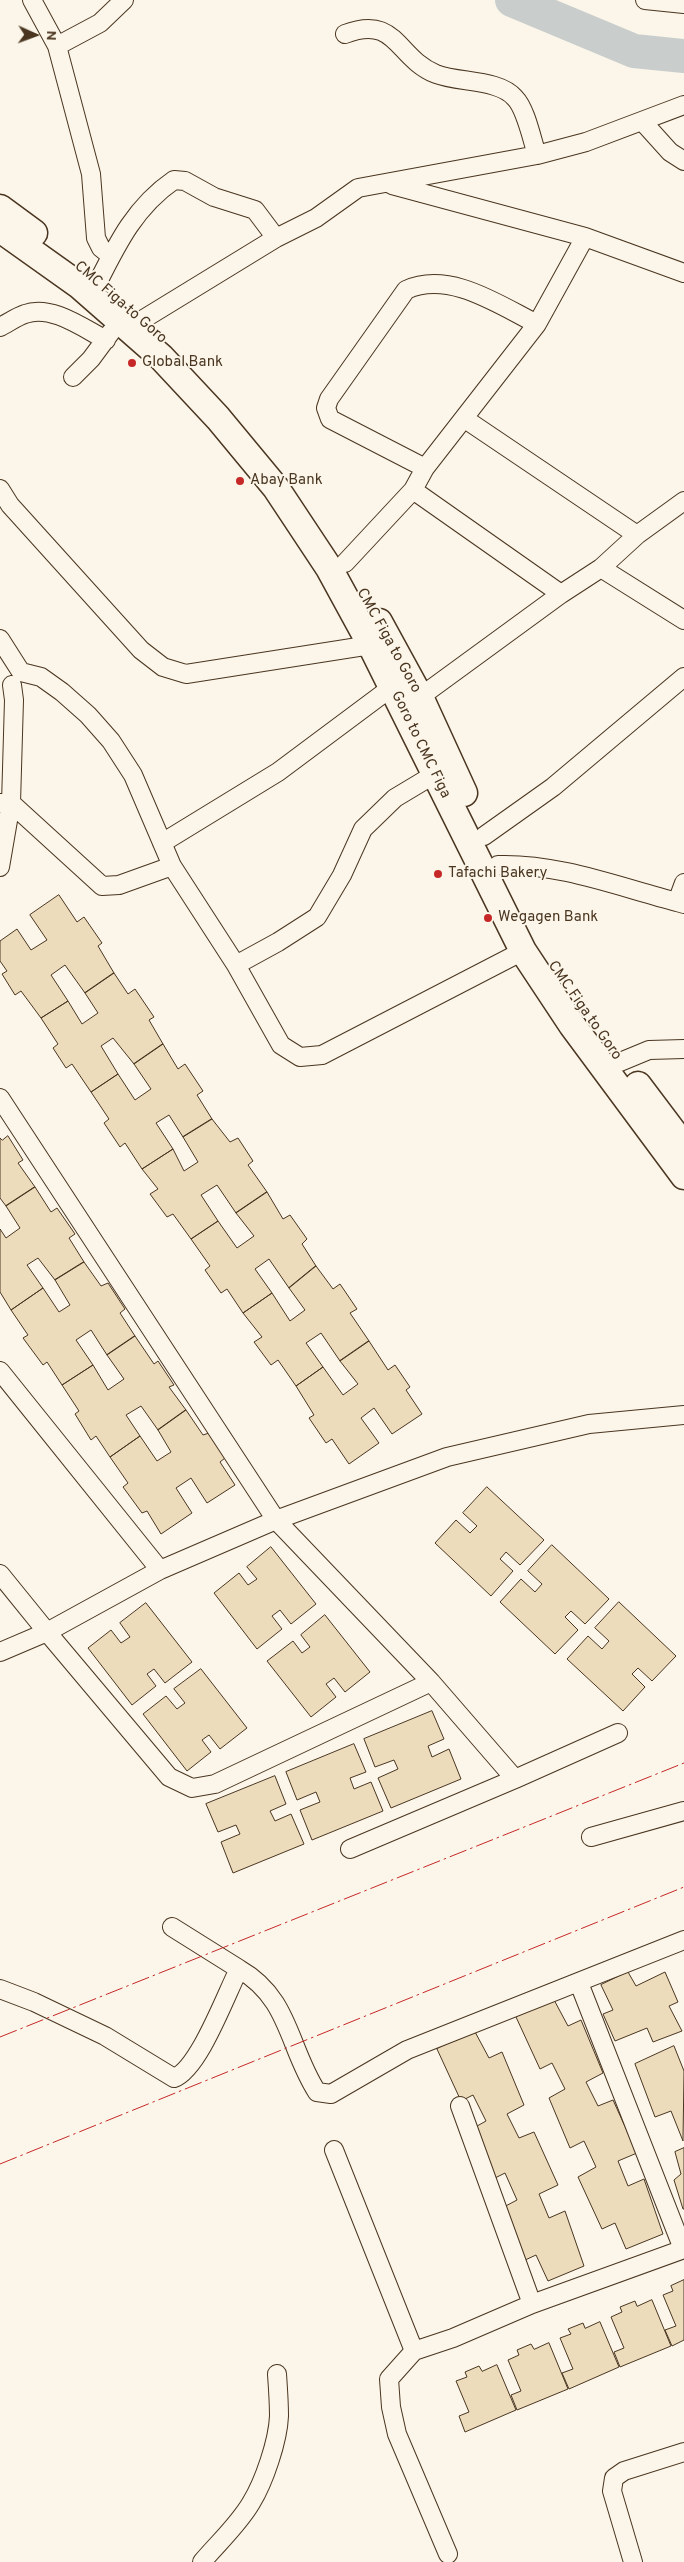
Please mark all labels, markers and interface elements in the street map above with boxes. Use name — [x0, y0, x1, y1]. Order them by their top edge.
north arrow — [10, 10, 60, 60]
text: N — [42, 30, 59, 41]
street label: CMC Figa to Goro — [70, 258, 170, 348]
place label: Global Bank — [142, 354, 223, 372]
marker: Global Bank — [126, 357, 138, 369]
place label: Abay Bank — [250, 472, 323, 490]
marker: Abay Bank — [234, 475, 246, 487]
street label: CMC Figa to Goro — [352, 586, 424, 696]
street label: Goro to CMC Figa — [386, 689, 454, 801]
place label: Tafachi Bakery — [448, 865, 548, 883]
marker: Tafachi Bakery — [432, 868, 444, 880]
place label: Wegagen Bank — [498, 909, 598, 927]
marker: Wegagen Bank — [482, 912, 494, 924]
street label: CMC Figa to Goro — [543, 958, 625, 1064]

